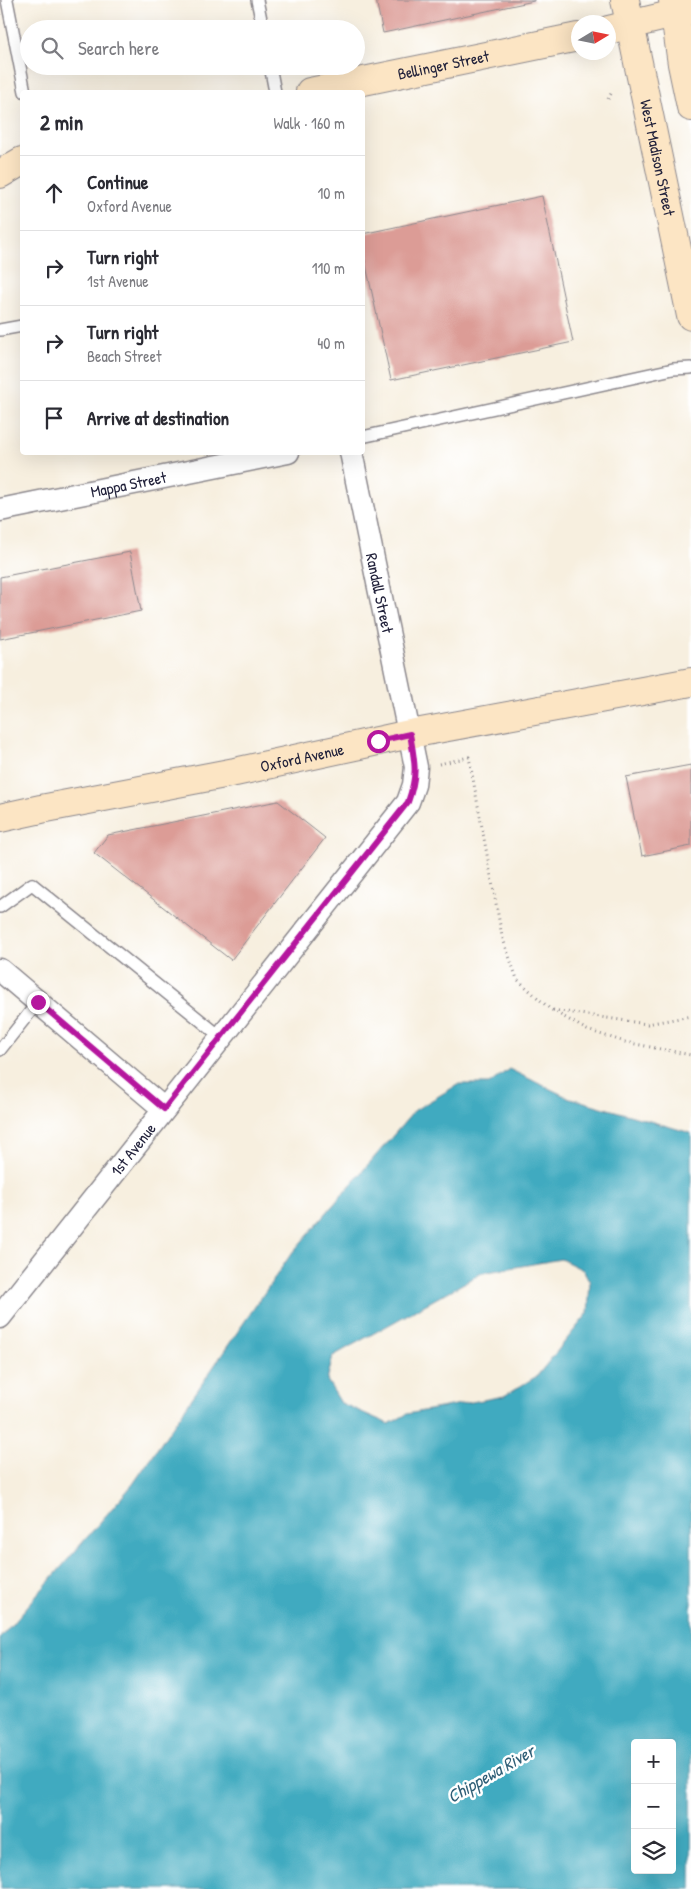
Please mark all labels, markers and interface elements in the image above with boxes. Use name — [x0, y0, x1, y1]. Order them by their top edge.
north arrow — [571, 15, 616, 60]
search box — [20, 20, 365, 75]
icon: search — [38, 34, 66, 62]
text: Search here — [78, 35, 159, 61]
street label: Bellinger Street — [396, 44, 491, 85]
street label: West Madison Street — [635, 98, 681, 218]
text: 2 min — [40, 108, 83, 137]
text: Walk · 160 m — [273, 112, 345, 134]
text: Continue — [87, 169, 148, 195]
icon: ahead — [40, 179, 68, 207]
text: 10 m — [317, 182, 345, 204]
text: Oxford Avenue — [87, 195, 172, 217]
text: Turn right — [87, 244, 158, 270]
icon: right — [40, 254, 68, 282]
text: 110 m — [312, 257, 345, 279]
text: 1st Avenue — [87, 270, 149, 292]
text: Turn right — [87, 319, 158, 345]
icon: right — [40, 329, 68, 357]
text: 40 m — [317, 332, 345, 354]
text: Beach Street — [87, 345, 162, 367]
icon: arrive — [40, 404, 68, 432]
text: Arrive at destination — [87, 405, 229, 431]
street label: Mappa Street — [89, 466, 169, 503]
street label: Randall Street — [361, 551, 399, 635]
route start — [367, 730, 390, 753]
street label: Oxford Avenue — [258, 738, 346, 777]
route end — [27, 991, 50, 1014]
street label: 1st Avenue — [105, 1118, 161, 1180]
water label: Chippewa River — [442, 1737, 541, 1809]
map controls — [631, 1739, 676, 1874]
button: + — [631, 1739, 676, 1784]
button: − — [631, 1784, 676, 1829]
button: layers — [631, 1829, 676, 1874]

